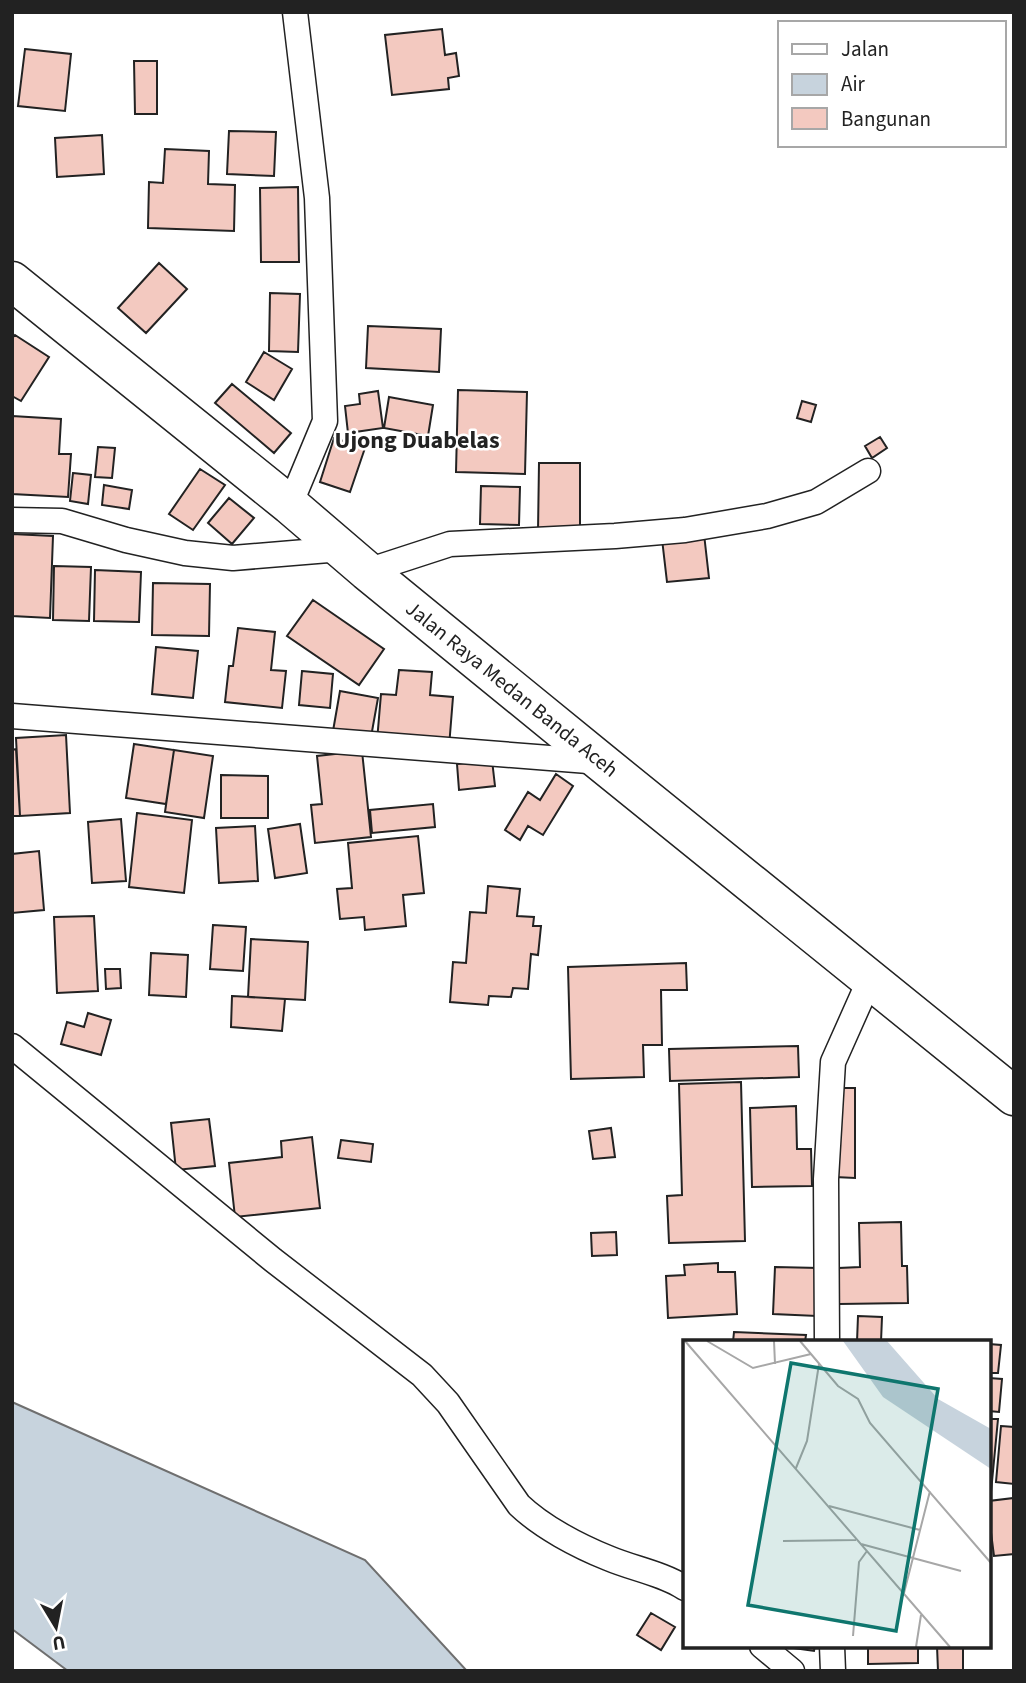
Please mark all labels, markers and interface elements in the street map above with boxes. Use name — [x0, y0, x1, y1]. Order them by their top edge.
legend — [778, 21, 1005, 147]
text: Jalan — [841, 34, 889, 64]
text: Air — [841, 69, 866, 99]
text: Bangunan — [841, 104, 931, 134]
district label: Ujong Duabelas — [334, 423, 500, 458]
street label: Jalan Raya Medan Banda Aceh — [399, 594, 625, 784]
inset map — [683, 1340, 991, 1648]
north arrow — [21, 1592, 91, 1662]
text: U — [50, 1628, 67, 1657]

